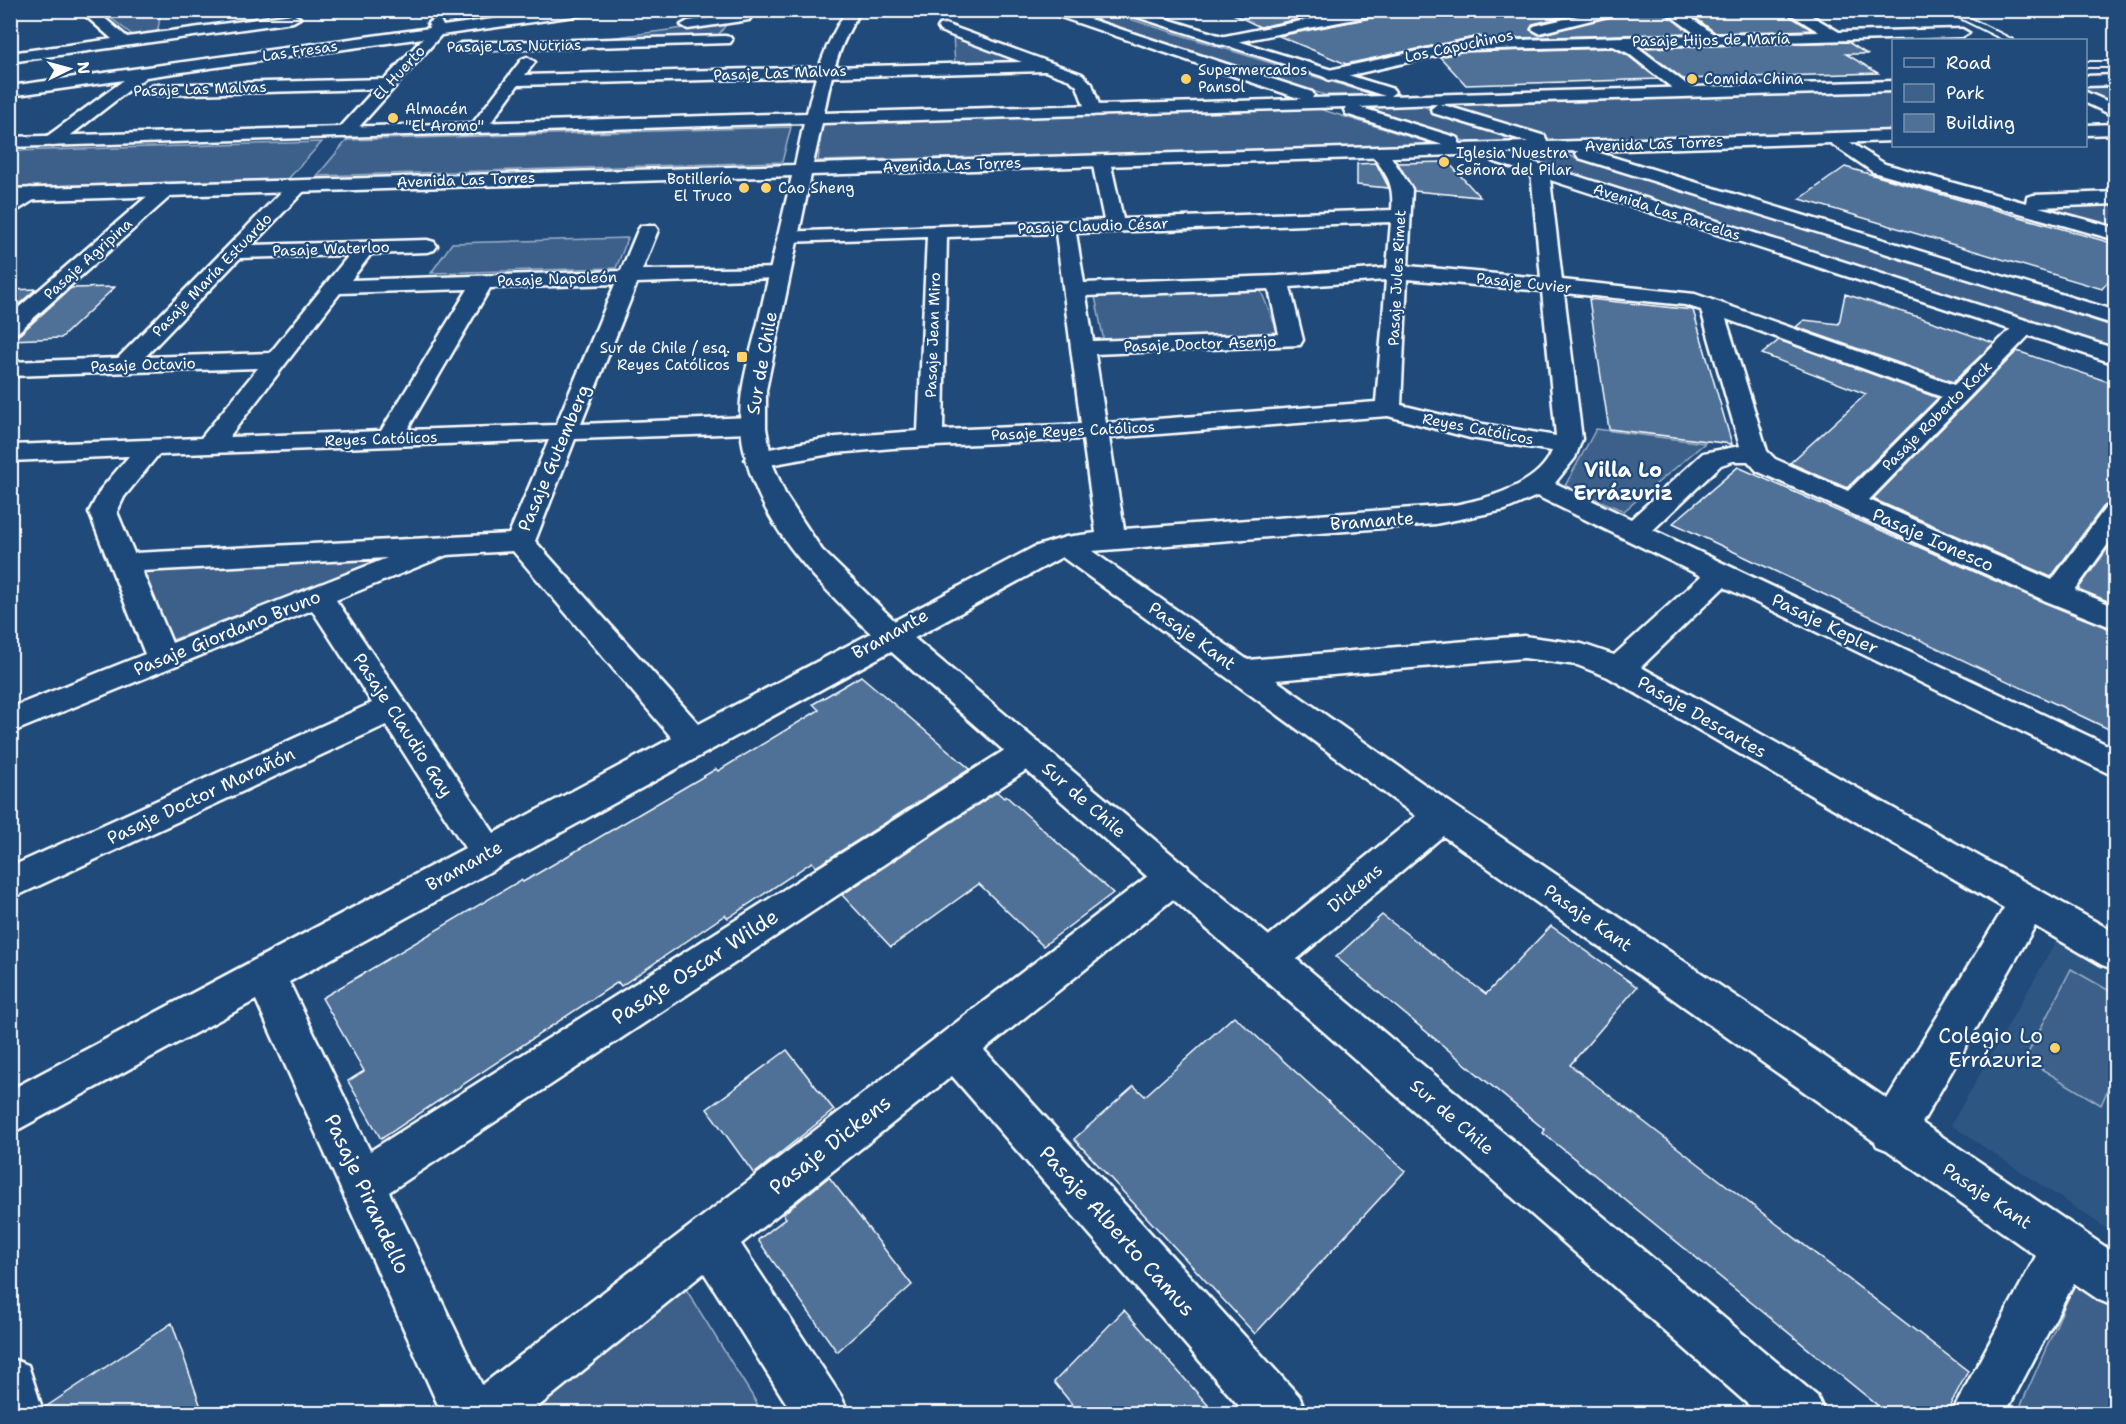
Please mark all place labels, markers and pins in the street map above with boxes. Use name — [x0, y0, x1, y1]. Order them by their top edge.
place label: Supermercados Pansol — [1198, 60, 1307, 97]
place label: Comida China — [1704, 69, 1804, 89]
marker: Supermercados Pansol — [1179, 72, 1193, 86]
marker: Comida China — [1685, 72, 1699, 86]
place label: Almacén "El Aromo" — [405, 99, 484, 136]
marker: Almacén "El Aromo" — [386, 111, 400, 125]
place label: Iglesia Nuestra Señora del Pilar — [1456, 143, 1572, 180]
marker: Iglesia Nuestra Señora del Pilar — [1437, 155, 1451, 169]
place label: Botillería El Truco — [667, 169, 733, 206]
place label: Cao Sheng — [778, 178, 854, 198]
marker: Botillería El Truco — [737, 181, 751, 195]
marker: Cao Sheng — [759, 181, 773, 195]
place label: Sur de Chile / esq. Reyes Católicos — [600, 338, 730, 375]
marker: Sur de Chile / esq. Reyes Católicos — [735, 350, 749, 364]
place label: Colegio Lo Errázuriz — [1938, 1022, 2043, 1074]
marker: Colegio Lo Errázuriz — [2048, 1041, 2062, 1055]

